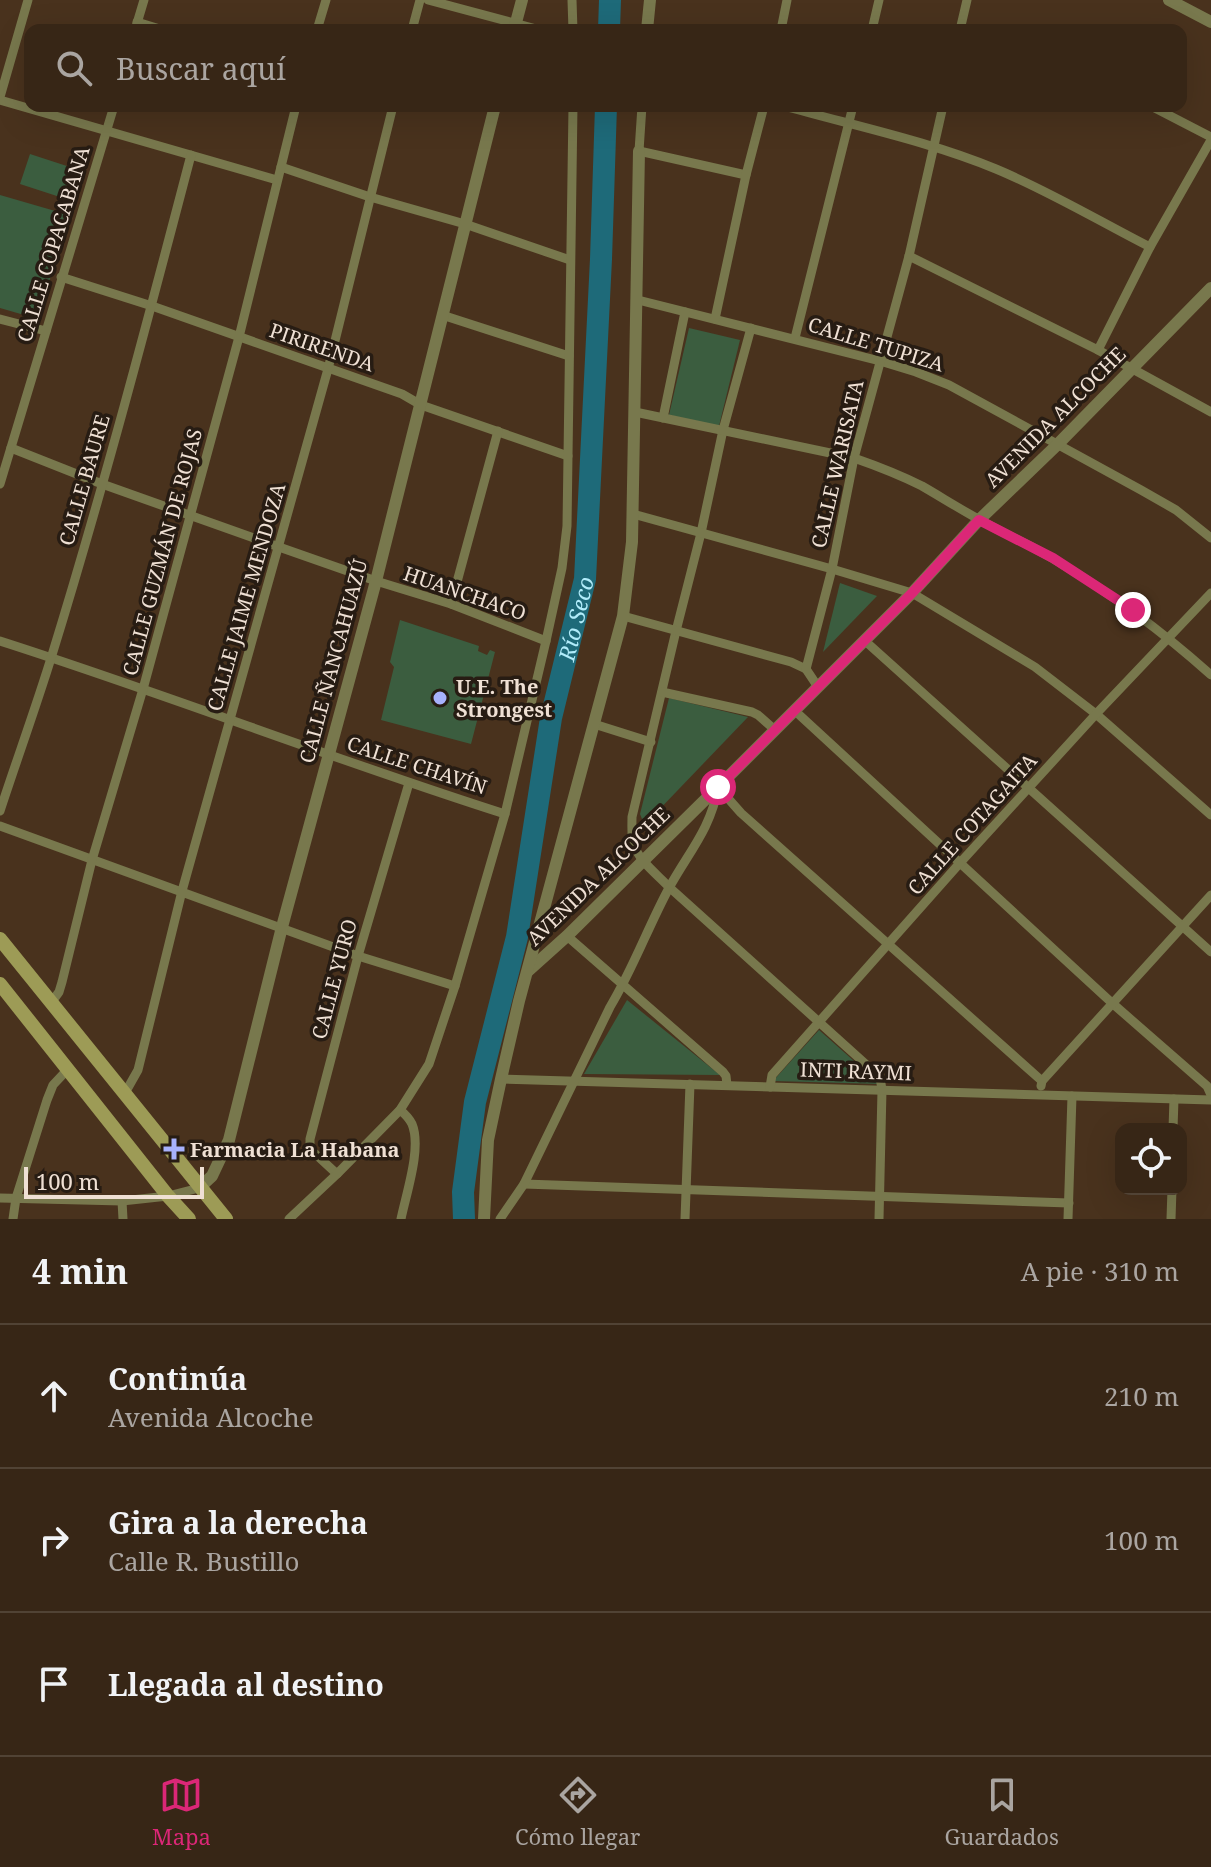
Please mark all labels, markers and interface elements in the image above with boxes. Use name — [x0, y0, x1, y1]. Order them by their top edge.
search box — [24, 24, 1187, 112]
icon: search — [52, 46, 96, 90]
text: Buscar aquí — [116, 48, 286, 89]
street label: CALLE COPACABANA — [10, 142, 96, 345]
street label: CALLE TUPIZA — [805, 310, 948, 378]
street label: PIRIRENDA — [266, 316, 379, 378]
street label: AVENIDA ALCOCHE — [979, 341, 1131, 493]
street label: CALLE WARISATA — [805, 376, 870, 551]
street label: CALLE BAURE — [52, 411, 116, 549]
street label: CALLE GUZMÁN DE ROJAS — [116, 426, 208, 678]
street label: CALLE JAIME MENDOZA — [201, 479, 292, 714]
street label: CALLE ÑANCAHUAZÚ — [293, 555, 373, 766]
street label: HUANCHACO — [400, 559, 530, 627]
water label: Río Seco — [550, 573, 600, 665]
route end — [1115, 592, 1151, 628]
place label: U.E. The Strongest — [456, 673, 552, 723]
marker: U.E. The Strongest — [431, 689, 449, 707]
street label: CALLE CHAVÍN — [344, 730, 490, 800]
street label: CALLE COTAGAITA — [901, 747, 1043, 900]
route start — [700, 769, 736, 805]
street label: AVENIDA ALCOCHE — [521, 801, 675, 951]
street label: CALLE YURO — [305, 916, 363, 1042]
street label: INTI RAYMI — [800, 1056, 912, 1086]
map controls — [1115, 1123, 1187, 1195]
button: locate — [1115, 1123, 1187, 1195]
place label: Farmacia La Habana — [190, 1136, 400, 1163]
marker: Farmacia La Habana — [165, 1140, 183, 1158]
scale bar — [24, 1163, 204, 1199]
text: 100 m — [36, 1166, 99, 1196]
text: 4 min — [32, 1248, 128, 1294]
text: A pie · 310 m — [1021, 1253, 1179, 1289]
text: Continúa — [108, 1358, 247, 1399]
icon: ahead — [32, 1374, 76, 1418]
text: 210 m — [1104, 1378, 1179, 1414]
text: Avenida Alcoche — [108, 1399, 314, 1435]
text: Gira a la derecha — [108, 1502, 368, 1543]
icon: right — [32, 1518, 76, 1562]
text: 100 m — [1104, 1522, 1179, 1558]
text: Calle R. Bustillo — [108, 1543, 300, 1579]
icon: arrive — [32, 1662, 76, 1706]
text: Llegada al destino — [108, 1664, 384, 1705]
tab: Mapa — [152, 1773, 211, 1851]
tab: Cómo llegar — [515, 1773, 640, 1851]
tab: Guardados — [944, 1773, 1059, 1851]

